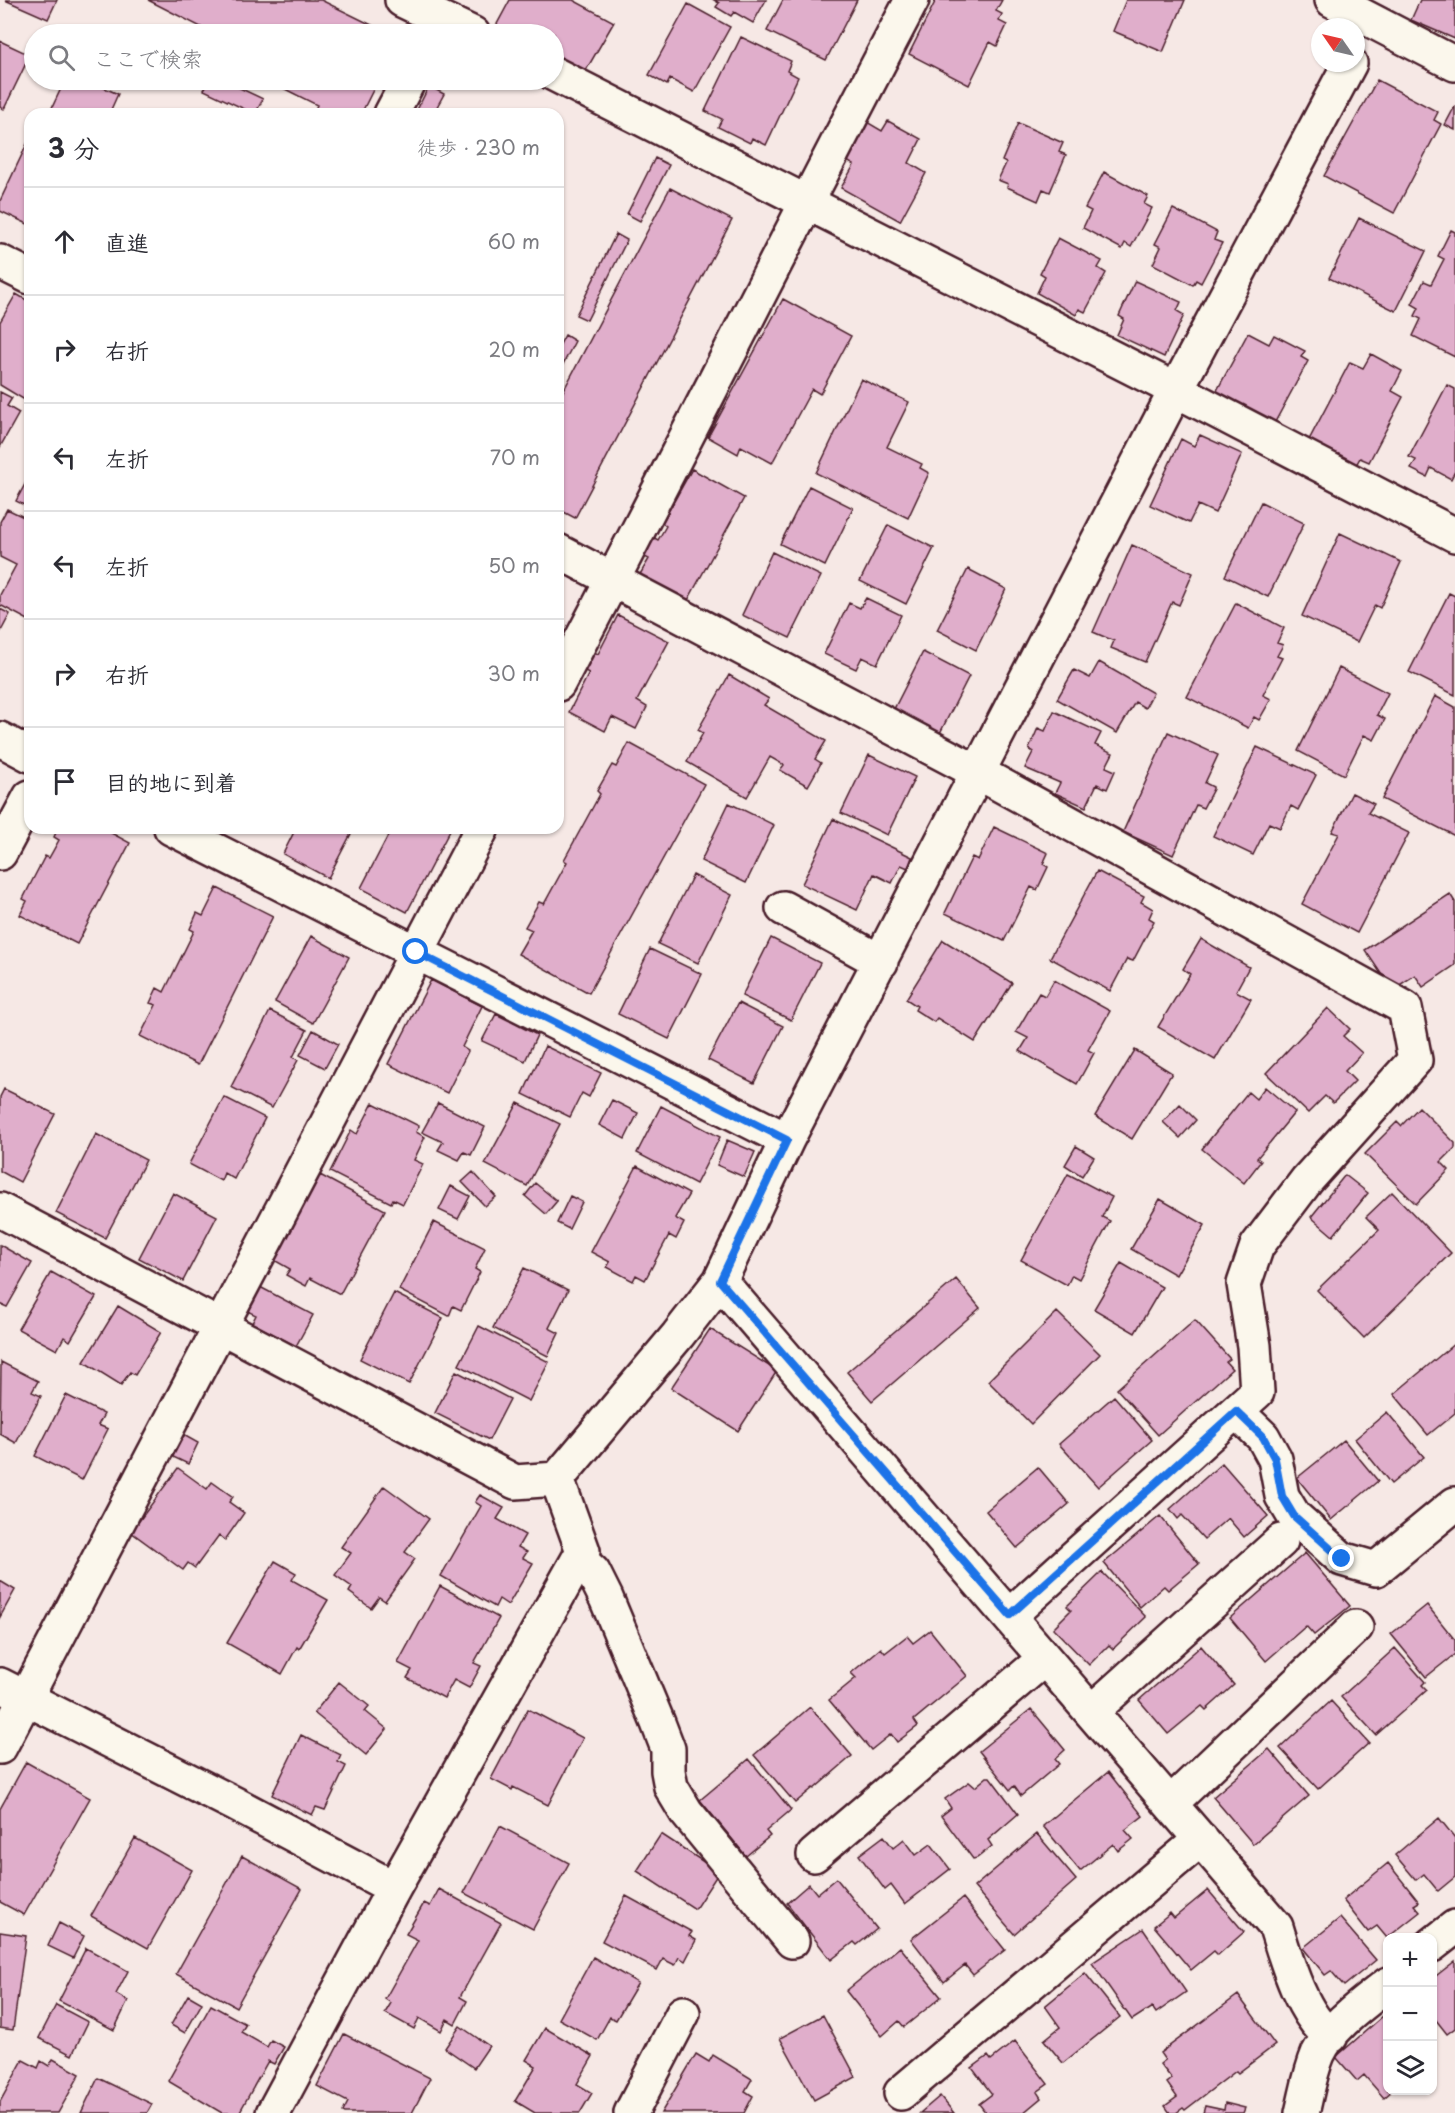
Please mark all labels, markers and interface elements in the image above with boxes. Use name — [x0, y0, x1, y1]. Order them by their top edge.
north arrow — [1311, 18, 1365, 72]
search box — [24, 24, 564, 90]
icon: search — [45, 41, 78, 74]
text: ここで検索 — [93, 41, 203, 74]
text: 3 分 — [48, 128, 99, 167]
text: 徒歩 · 230 m — [417, 132, 540, 162]
icon: ahead — [48, 225, 81, 258]
text: 直進 — [105, 225, 149, 258]
text: 60 m — [488, 226, 540, 256]
icon: right — [48, 333, 81, 366]
text: 右折 — [105, 333, 149, 366]
text: 20 m — [488, 334, 540, 364]
icon: left — [48, 441, 81, 474]
text: 左折 — [105, 441, 149, 474]
text: 70 m — [490, 442, 540, 472]
icon: left — [48, 549, 81, 582]
text: 左折 — [105, 549, 149, 582]
text: 50 m — [488, 550, 540, 580]
icon: right — [48, 657, 81, 690]
text: 右折 — [105, 657, 149, 690]
text: 30 m — [487, 658, 540, 688]
icon: arrive — [48, 765, 81, 798]
text: 目的地に到着 — [105, 765, 237, 798]
route start — [402, 938, 428, 964]
route end — [1328, 1545, 1354, 1571]
map controls — [1383, 1933, 1437, 2095]
button: + — [1383, 1933, 1437, 1987]
button: − — [1383, 1987, 1437, 2041]
button: layers — [1383, 2041, 1437, 2095]

